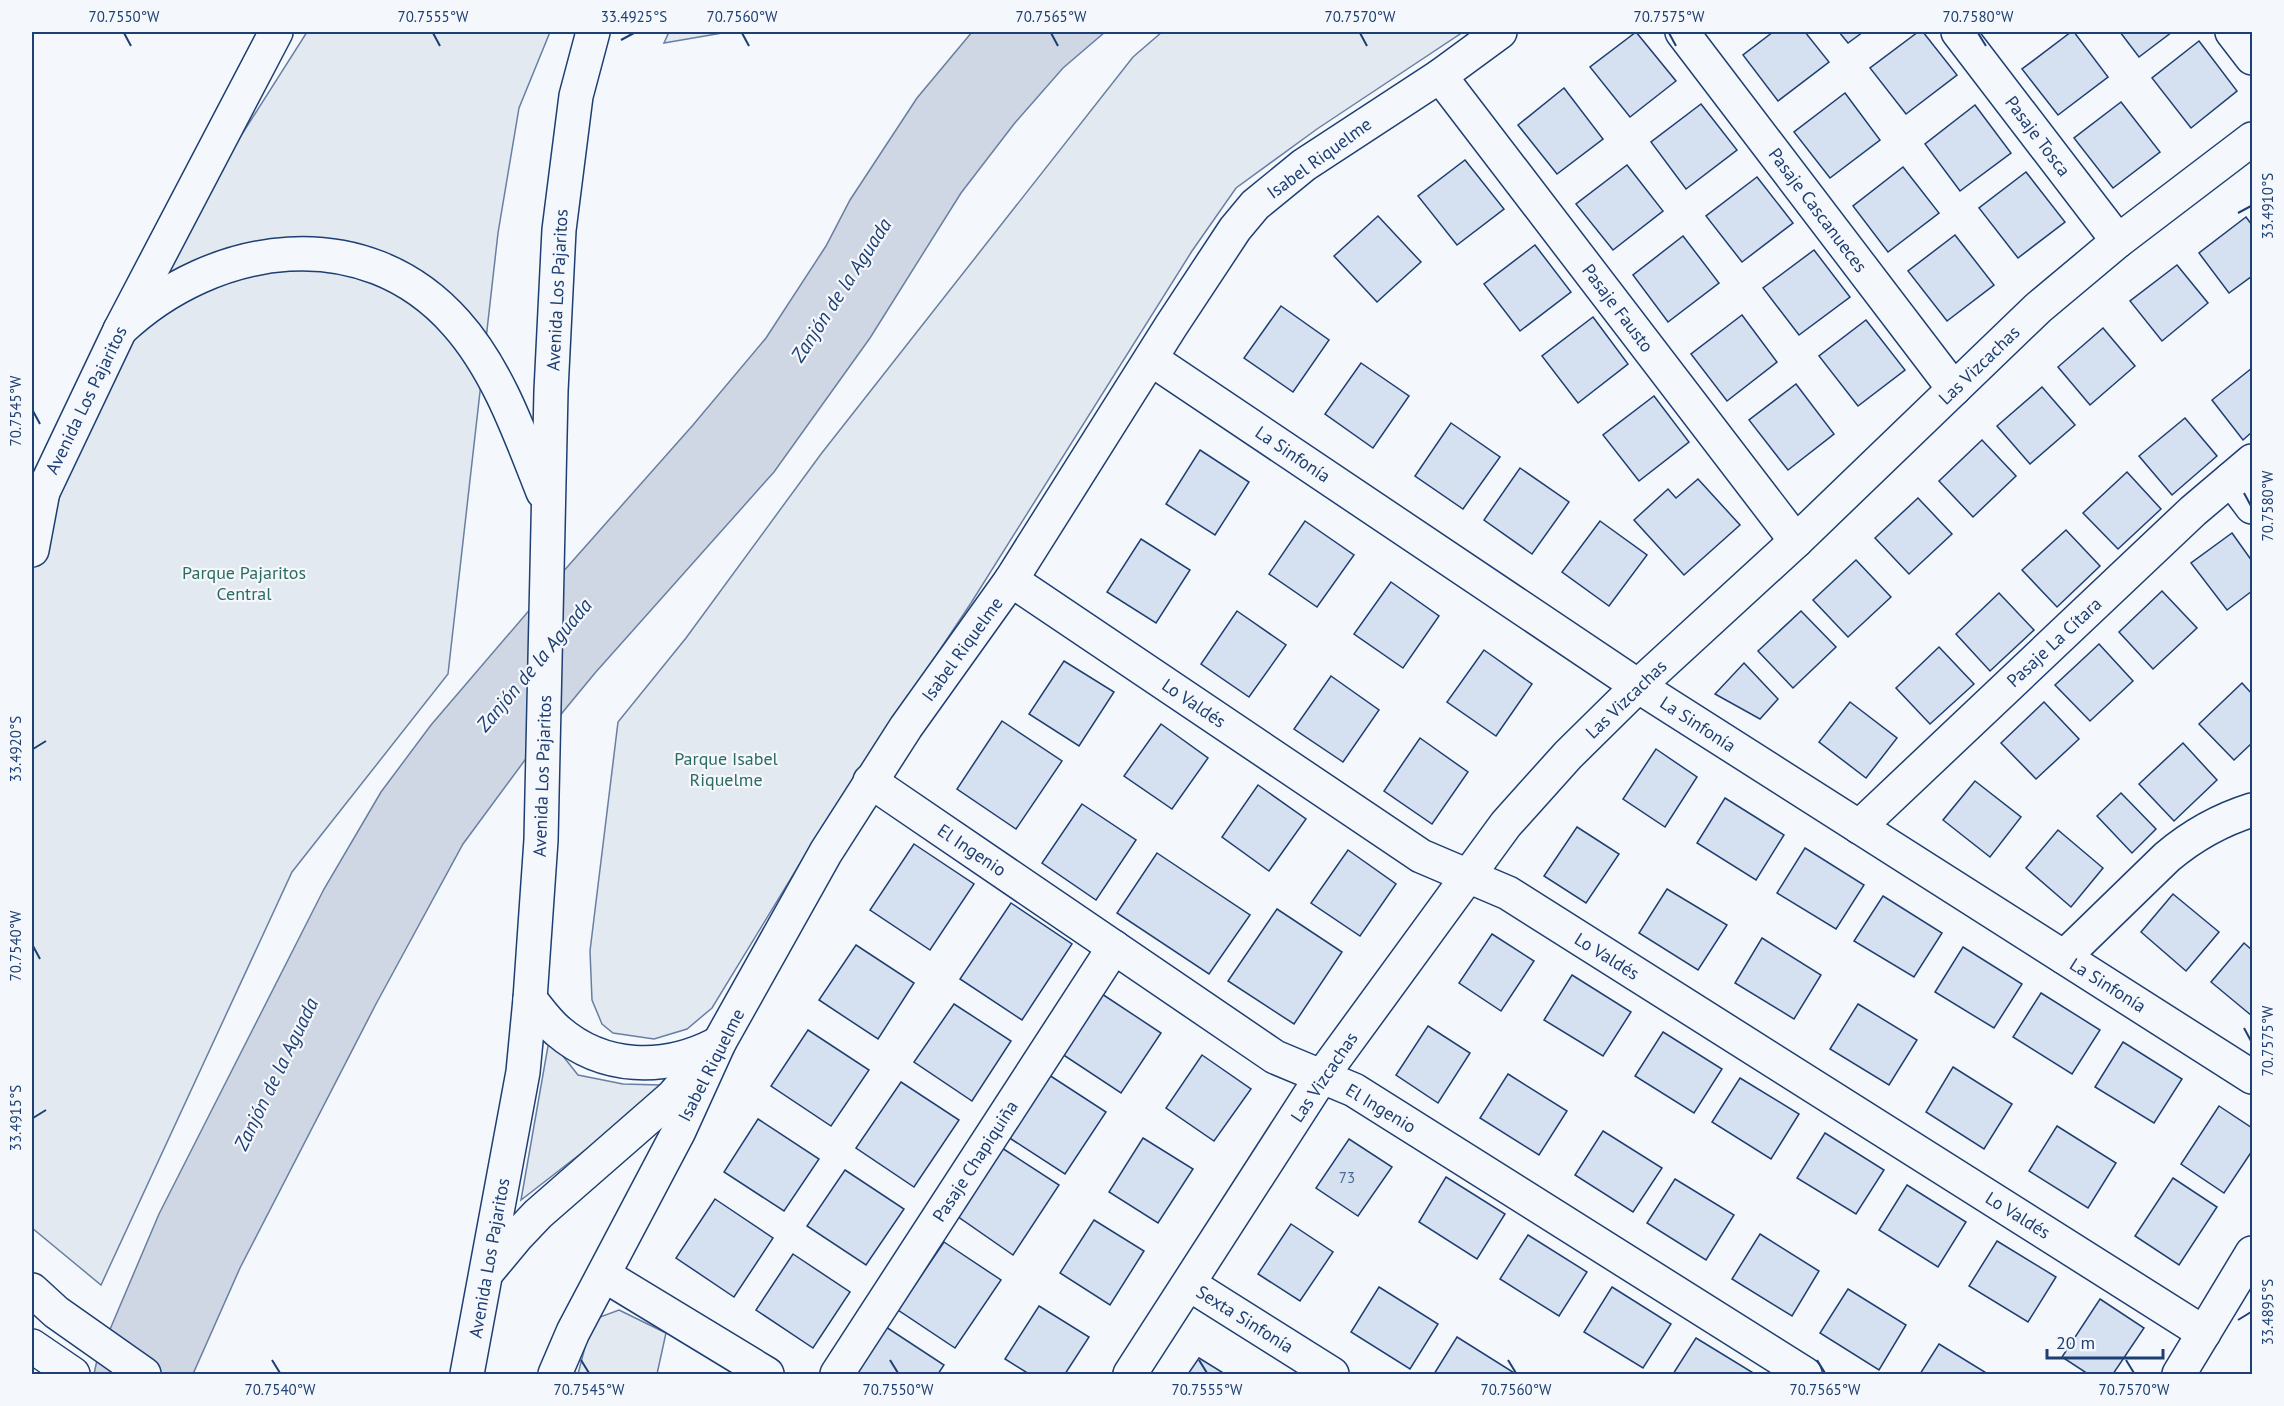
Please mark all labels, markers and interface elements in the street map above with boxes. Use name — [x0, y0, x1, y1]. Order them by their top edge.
text: 70.7550°W — [88, 7, 160, 26]
text: 70.7555°W — [397, 7, 469, 26]
text: 33.4925°S — [601, 7, 667, 26]
text: 70.7560°W — [706, 7, 778, 26]
text: 70.7565°W — [1015, 7, 1087, 26]
text: 70.7570°W — [1324, 7, 1396, 26]
text: 70.7575°W — [1633, 7, 1705, 26]
text: 70.7580°W — [1942, 7, 2014, 26]
street label: Pasaje Tosca — [2000, 91, 2076, 181]
street label: Isabel Riquelme — [1262, 112, 1376, 204]
street label: Pasaje Cascanueces — [1764, 143, 1872, 277]
text: 33.4910°S — [2258, 173, 2277, 239]
street label: Avenida Los Pajaritos — [541, 208, 573, 372]
water label: Zanjón de la Aguada — [784, 213, 897, 368]
street label: Pasaje Fausto — [1577, 259, 1659, 357]
street label: Las Vizcachas — [1934, 321, 2024, 409]
street label: Avenida Los Pajaritos — [40, 322, 132, 478]
text: 70.7545°W — [6, 375, 25, 447]
street label: La Sinfonía — [1251, 421, 1335, 487]
text: 70.7580°W — [2258, 470, 2277, 542]
park label: Parque Pajaritos Central — [182, 561, 306, 605]
street label: Isabel Riquelme — [916, 592, 1008, 706]
street label: Pasaje La Cítara — [2002, 592, 2106, 692]
water label: Zanjón de la Aguada — [470, 593, 598, 738]
street label: Las Vizcachas — [1581, 655, 1671, 743]
street label: Lo Valdés — [1158, 673, 1230, 733]
street label: La Sinfonía — [1656, 691, 1740, 757]
street label: Avenida Los Pajaritos — [528, 695, 556, 857]
text: 33.4920°S — [6, 716, 25, 782]
park label: Parque Isabel Riquelme — [674, 747, 779, 791]
street label: El Ingenio — [933, 819, 1011, 881]
text: 70.7540°W — [6, 910, 25, 982]
street label: Lo Valdés — [1570, 927, 1644, 985]
street label: La Sinfonía — [2066, 953, 2150, 1017]
water label: Zanjón de la Aguada — [227, 993, 324, 1155]
street label: Isabel Riquelme — [673, 1005, 749, 1125]
text: 70.7575°W — [2258, 1005, 2277, 1077]
street label: Las Vizcachas — [1285, 1027, 1363, 1127]
street label: El Ingenio — [1342, 1078, 1420, 1138]
text: 33.4915°S — [6, 1085, 25, 1151]
street label: Pasaje Chapiquiña — [927, 1096, 1023, 1226]
house number: 73 — [1339, 1168, 1355, 1187]
street label: Avenida Los Pajaritos — [464, 1176, 514, 1340]
street label: Lo Valdés — [1981, 1186, 2055, 1244]
text: 33.4895°S — [2258, 1279, 2277, 1345]
street label: Sexta Sinfonía — [1192, 1280, 1298, 1358]
scale bar — [2047, 1322, 2162, 1360]
text: 20 m — [2056, 1331, 2095, 1354]
text: 70.7540°W — [244, 1380, 316, 1399]
text: 70.7545°W — [553, 1380, 625, 1399]
text: 70.7550°W — [862, 1380, 934, 1399]
text: 70.7555°W — [1171, 1380, 1243, 1399]
text: 70.7560°W — [1480, 1380, 1552, 1399]
text: 70.7565°W — [1789, 1380, 1861, 1399]
text: 70.7570°W — [2098, 1380, 2170, 1399]

